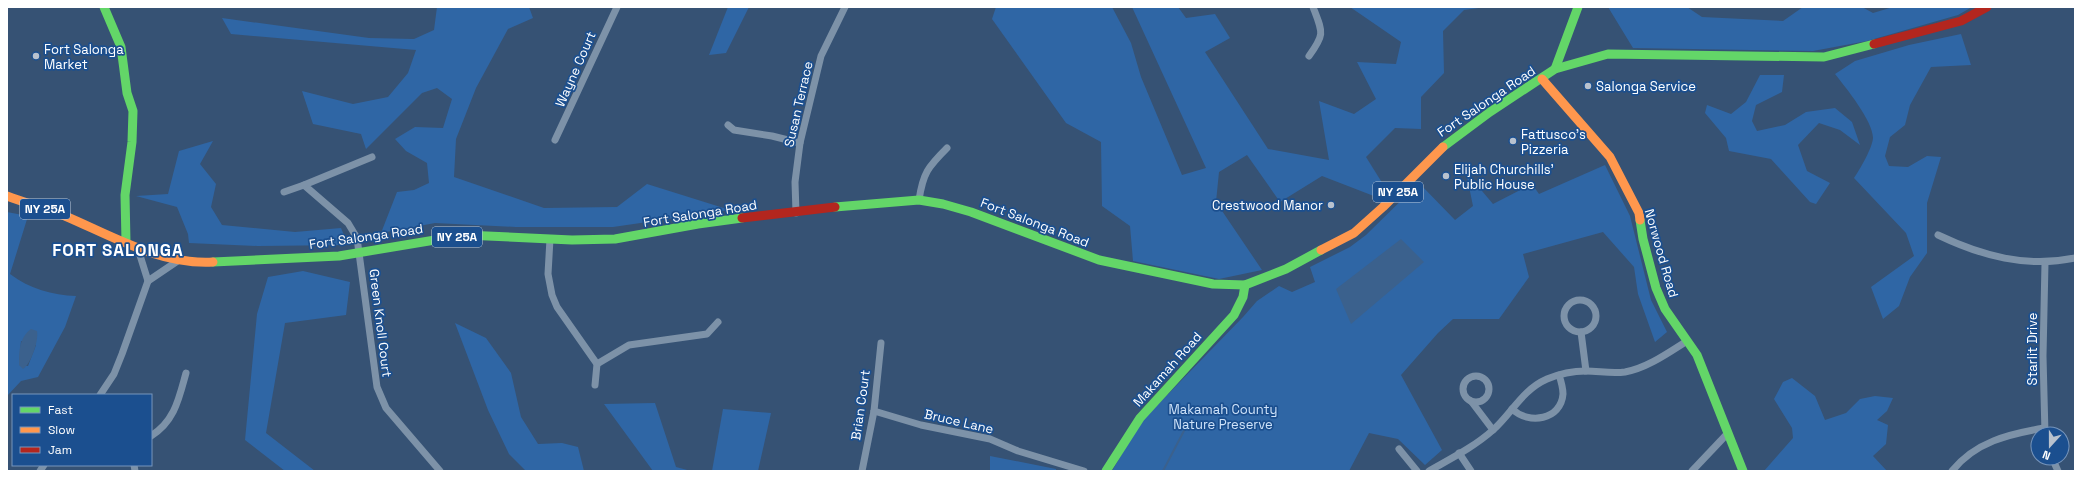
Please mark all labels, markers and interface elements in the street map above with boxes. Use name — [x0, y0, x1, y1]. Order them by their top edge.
street label: Wayne Court — [551, 29, 600, 110]
place label: Fort Salonga Market — [44, 41, 124, 73]
marker: Fort Salonga Market — [31, 51, 41, 61]
street label: Susan Terrace — [780, 60, 817, 149]
street label: Fort Salonga Road — [1434, 62, 1539, 141]
place label: Salonga Service — [1596, 78, 1696, 95]
marker: Salonga Service — [1583, 81, 1593, 91]
place label: Fattusco's Pizzeria — [1521, 126, 1586, 158]
marker: Fattusco's Pizzeria — [1508, 136, 1518, 146]
place label: Elijah Churchills' Public House — [1454, 161, 1554, 193]
marker: Elijah Churchills' Public House — [1441, 171, 1451, 181]
road number: NY 25A — [1373, 182, 1423, 202]
street label: Fort Salonga Road — [978, 194, 1091, 251]
street label: Fort Salonga Road — [642, 196, 758, 231]
place label: Crestwood Manor — [1212, 197, 1323, 214]
road number: NY 25A — [20, 199, 70, 219]
marker: Crestwood Manor — [1326, 200, 1336, 210]
street label: Norwood Road — [1641, 207, 1682, 299]
street label: Fort Salonga Road — [308, 220, 424, 253]
road number: NY 25A — [432, 227, 482, 247]
district label: FORT SALONGA — [52, 239, 184, 261]
street label: Green Knoll Court — [365, 268, 396, 378]
street label: Starlit Drive — [2024, 312, 2041, 386]
street label: Makamah Road — [1129, 328, 1205, 410]
street label: Brian Court — [847, 369, 874, 441]
legend — [12, 394, 152, 466]
park label: Makamah County Nature Preserve — [1168, 401, 1278, 433]
text: Fast — [48, 402, 73, 418]
street label: Bruce Lane — [923, 405, 995, 438]
text: Slow — [48, 422, 75, 438]
north arrow — [2030, 426, 2070, 466]
text: Jam — [48, 442, 72, 458]
text: N — [2040, 447, 2052, 463]

